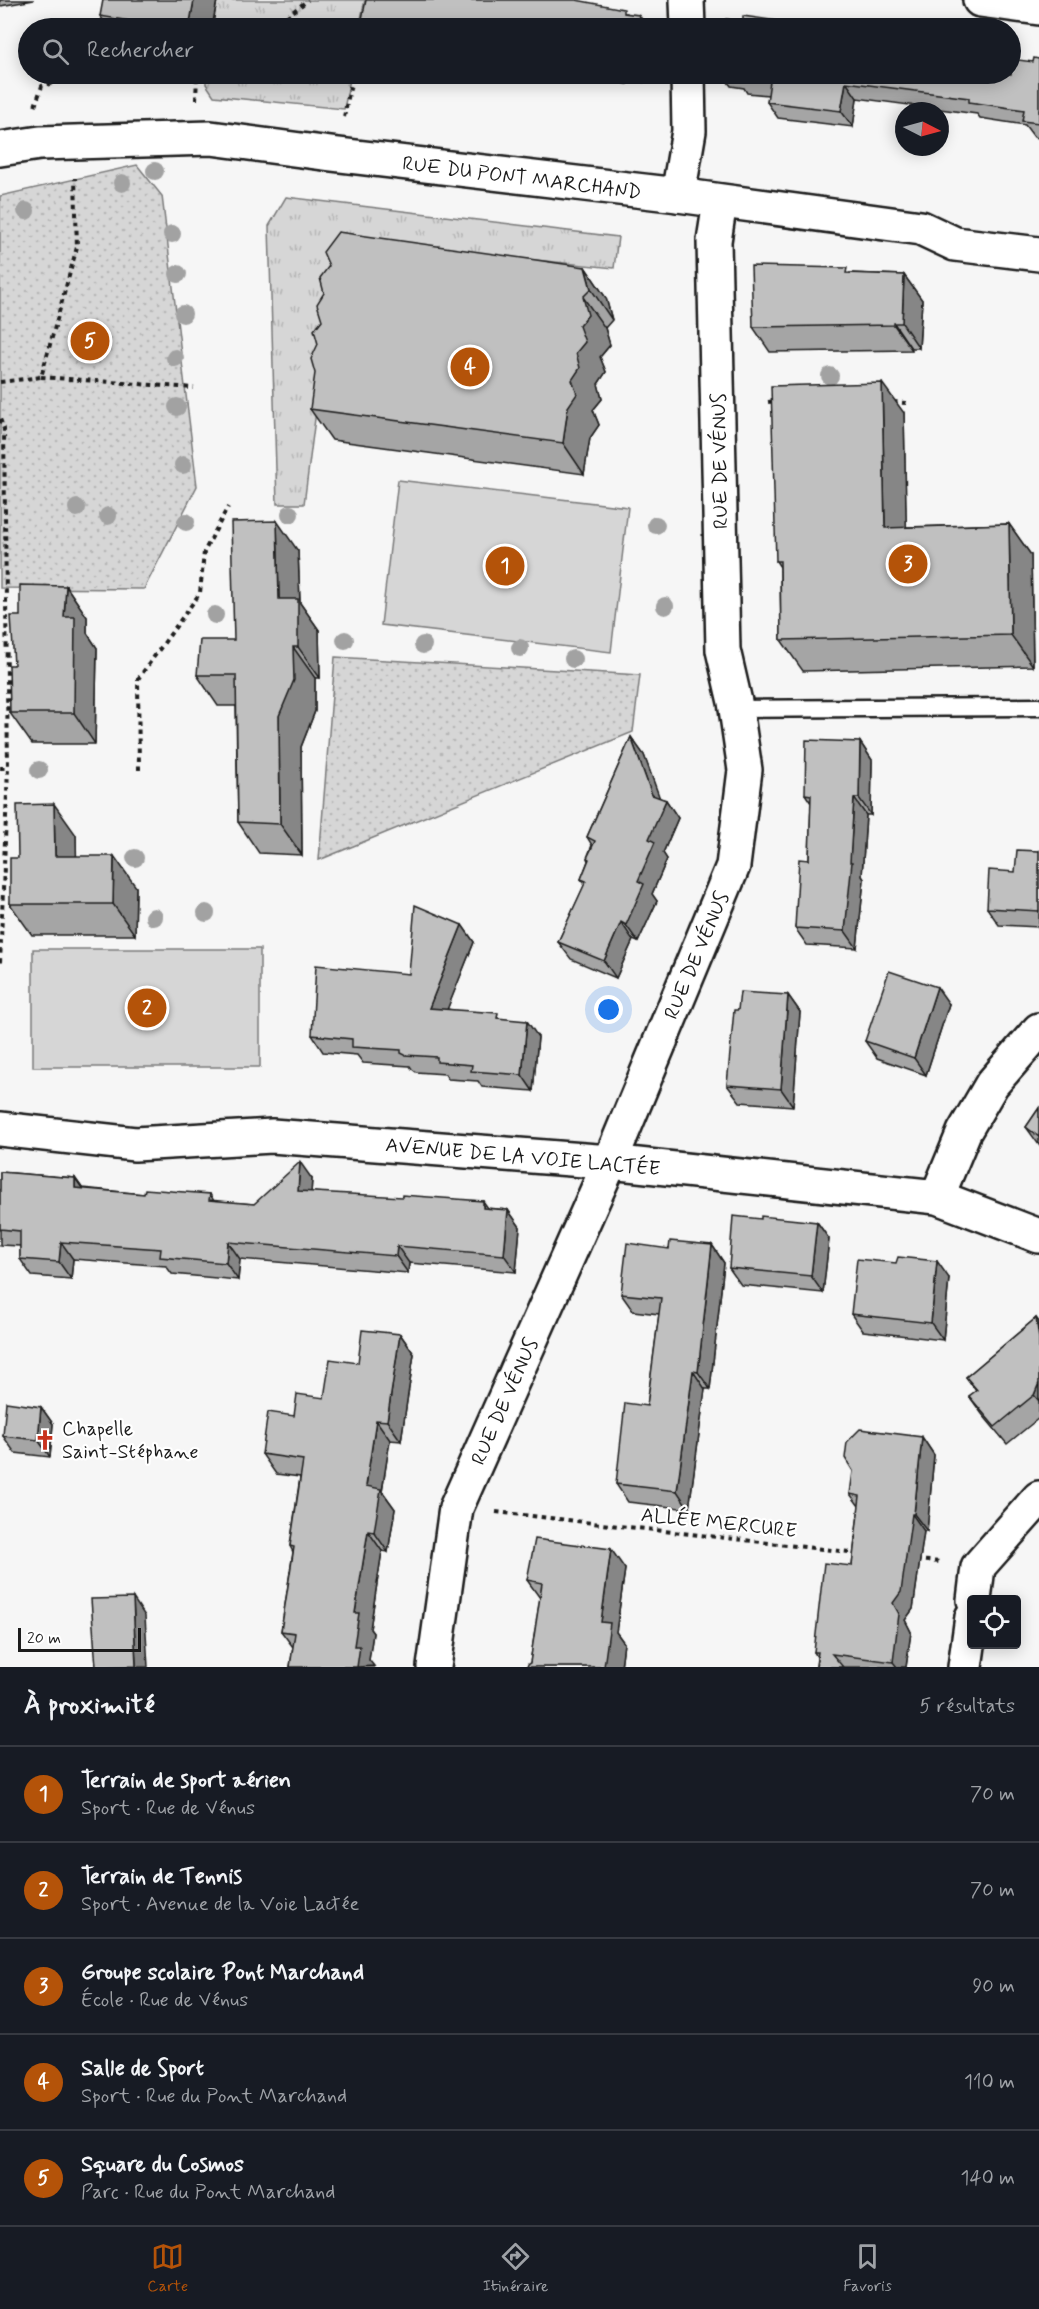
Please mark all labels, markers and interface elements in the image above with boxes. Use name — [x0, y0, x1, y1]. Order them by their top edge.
search box — [18, 18, 1021, 84]
icon: search — [39, 35, 72, 68]
text: Rechercher — [87, 37, 194, 65]
north arrow — [895, 102, 949, 156]
street label: RUE DU PONT MARCHAND — [401, 150, 643, 207]
pin: 5 — [70, 318, 110, 364]
pin: 4 — [450, 344, 490, 389]
street label: RUE DE VÉNUS — [706, 393, 735, 529]
pin: 3 — [888, 542, 928, 586]
pin: 1 — [486, 544, 524, 588]
street label: RUE DE VÉNUS — [658, 888, 736, 1024]
pin: 2 — [128, 986, 166, 1030]
your location — [594, 995, 623, 1024]
street label: AVENUE DE LA VOIE LACTÉE — [384, 1132, 661, 1183]
street label: RUE DE VÉNUS — [465, 1334, 545, 1469]
place label: Chapelle Saint-Stéphane — [62, 1416, 198, 1466]
church icon: Chapelle Saint-Stéphane — [33, 1428, 57, 1452]
street label: ALLÉE MERCURE — [640, 1502, 798, 1545]
map controls — [967, 1595, 1021, 1649]
button: locate — [967, 1595, 1021, 1649]
scale bar — [18, 1625, 141, 1652]
text: 20 m — [27, 1628, 61, 1649]
text: À proximité — [24, 1689, 155, 1723]
text: 5 résultats — [919, 1693, 1015, 1720]
text: Terrain de sport aérien — [81, 1767, 291, 1795]
text: 1 — [39, 1781, 48, 1808]
text: 70 m — [970, 1781, 1015, 1808]
text: Sport · Rue de Vénus — [81, 1795, 255, 1822]
text: Terrain de Tennis — [81, 1863, 242, 1891]
text: 2 — [39, 1877, 48, 1904]
text: 70 m — [970, 1877, 1015, 1904]
text: Sport · Avenue de la Voie Lactée — [81, 1891, 359, 1918]
text: Groupe scolaire Pont Marchand — [81, 1959, 364, 1987]
text: 3 — [39, 1973, 48, 2000]
text: 90 m — [972, 1973, 1015, 2000]
text: École · Rue de Vénus — [81, 1987, 248, 2014]
text: Salle de Sport — [81, 2055, 204, 2083]
text: 4 — [38, 2069, 49, 2096]
text: 110 m — [964, 2069, 1015, 2096]
text: Sport · Rue du Pont Marchand — [81, 2083, 347, 2110]
text: Square du Cosmos — [81, 2151, 244, 2179]
text: 5 — [38, 2165, 50, 2192]
text: 140 m — [961, 2165, 1015, 2192]
text: Parc · Rue du Pont Marchand — [81, 2179, 335, 2206]
tab: Carte — [147, 2240, 188, 2297]
tab: Itinéraire — [483, 2240, 549, 2297]
tab: Favoris — [843, 2240, 892, 2297]

